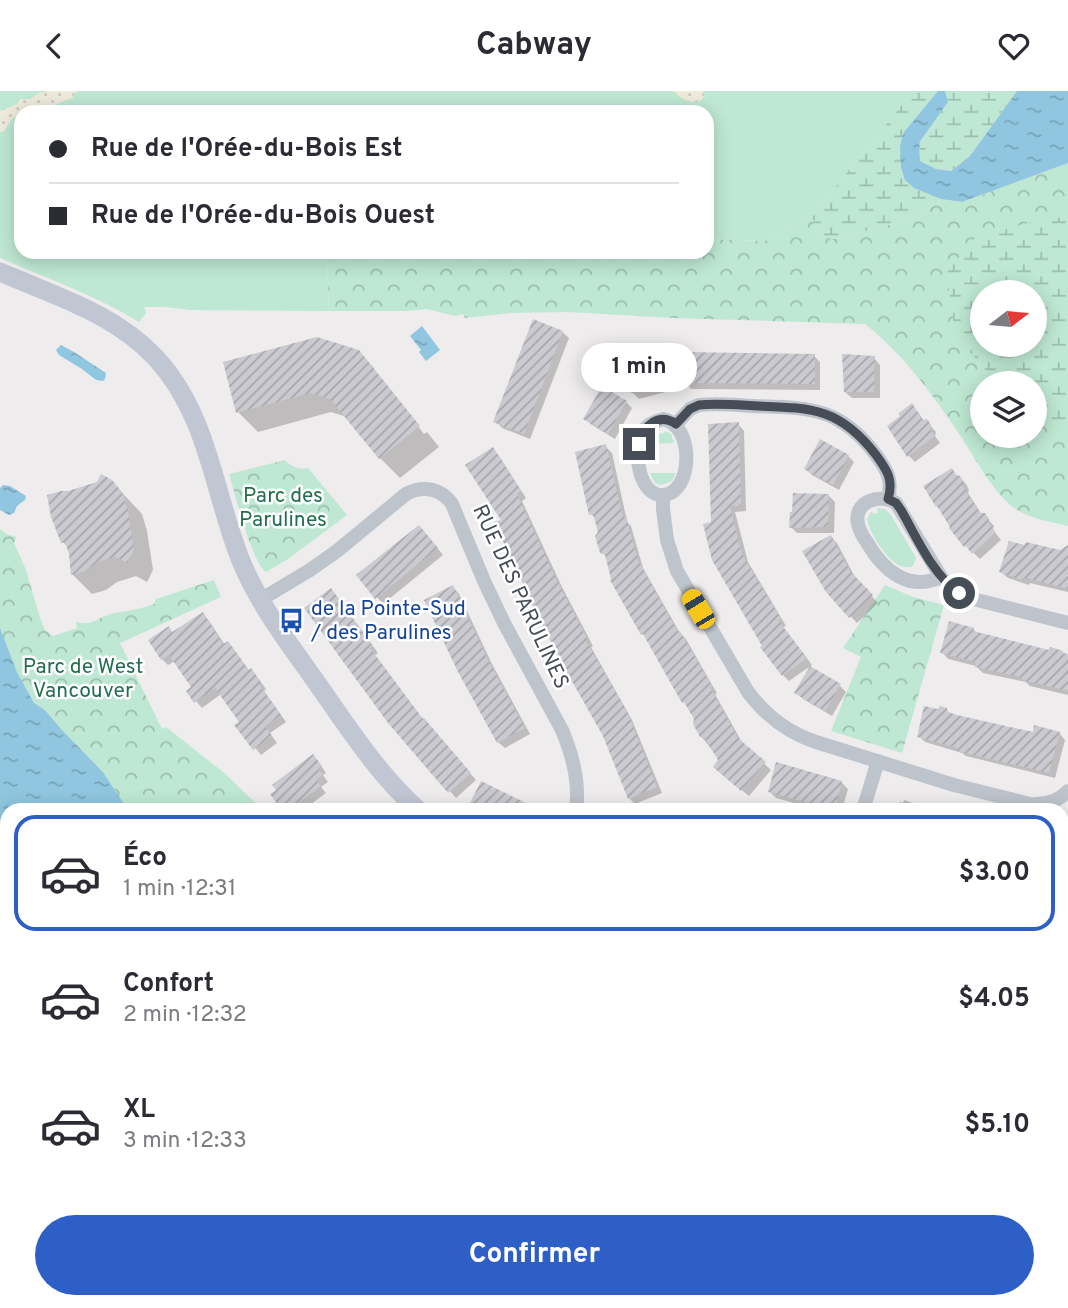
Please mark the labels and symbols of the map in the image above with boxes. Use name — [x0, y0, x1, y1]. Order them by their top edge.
north arrow — [970, 280, 1046, 357]
callout: 1 min — [581, 343, 697, 391]
route end — [623, 428, 655, 460]
park label: Parc des Parulines — [239, 483, 327, 534]
street label: RUE DES PARULINES — [465, 501, 575, 693]
route start — [943, 577, 975, 609]
car — [679, 586, 718, 632]
place label: de la Pointe-Sud / des Parulines — [310, 596, 466, 647]
bus stop icon: de la Pointe-Sud / des Parulines — [277, 607, 305, 635]
park label: Parc de West Vancouver — [23, 654, 143, 705]

